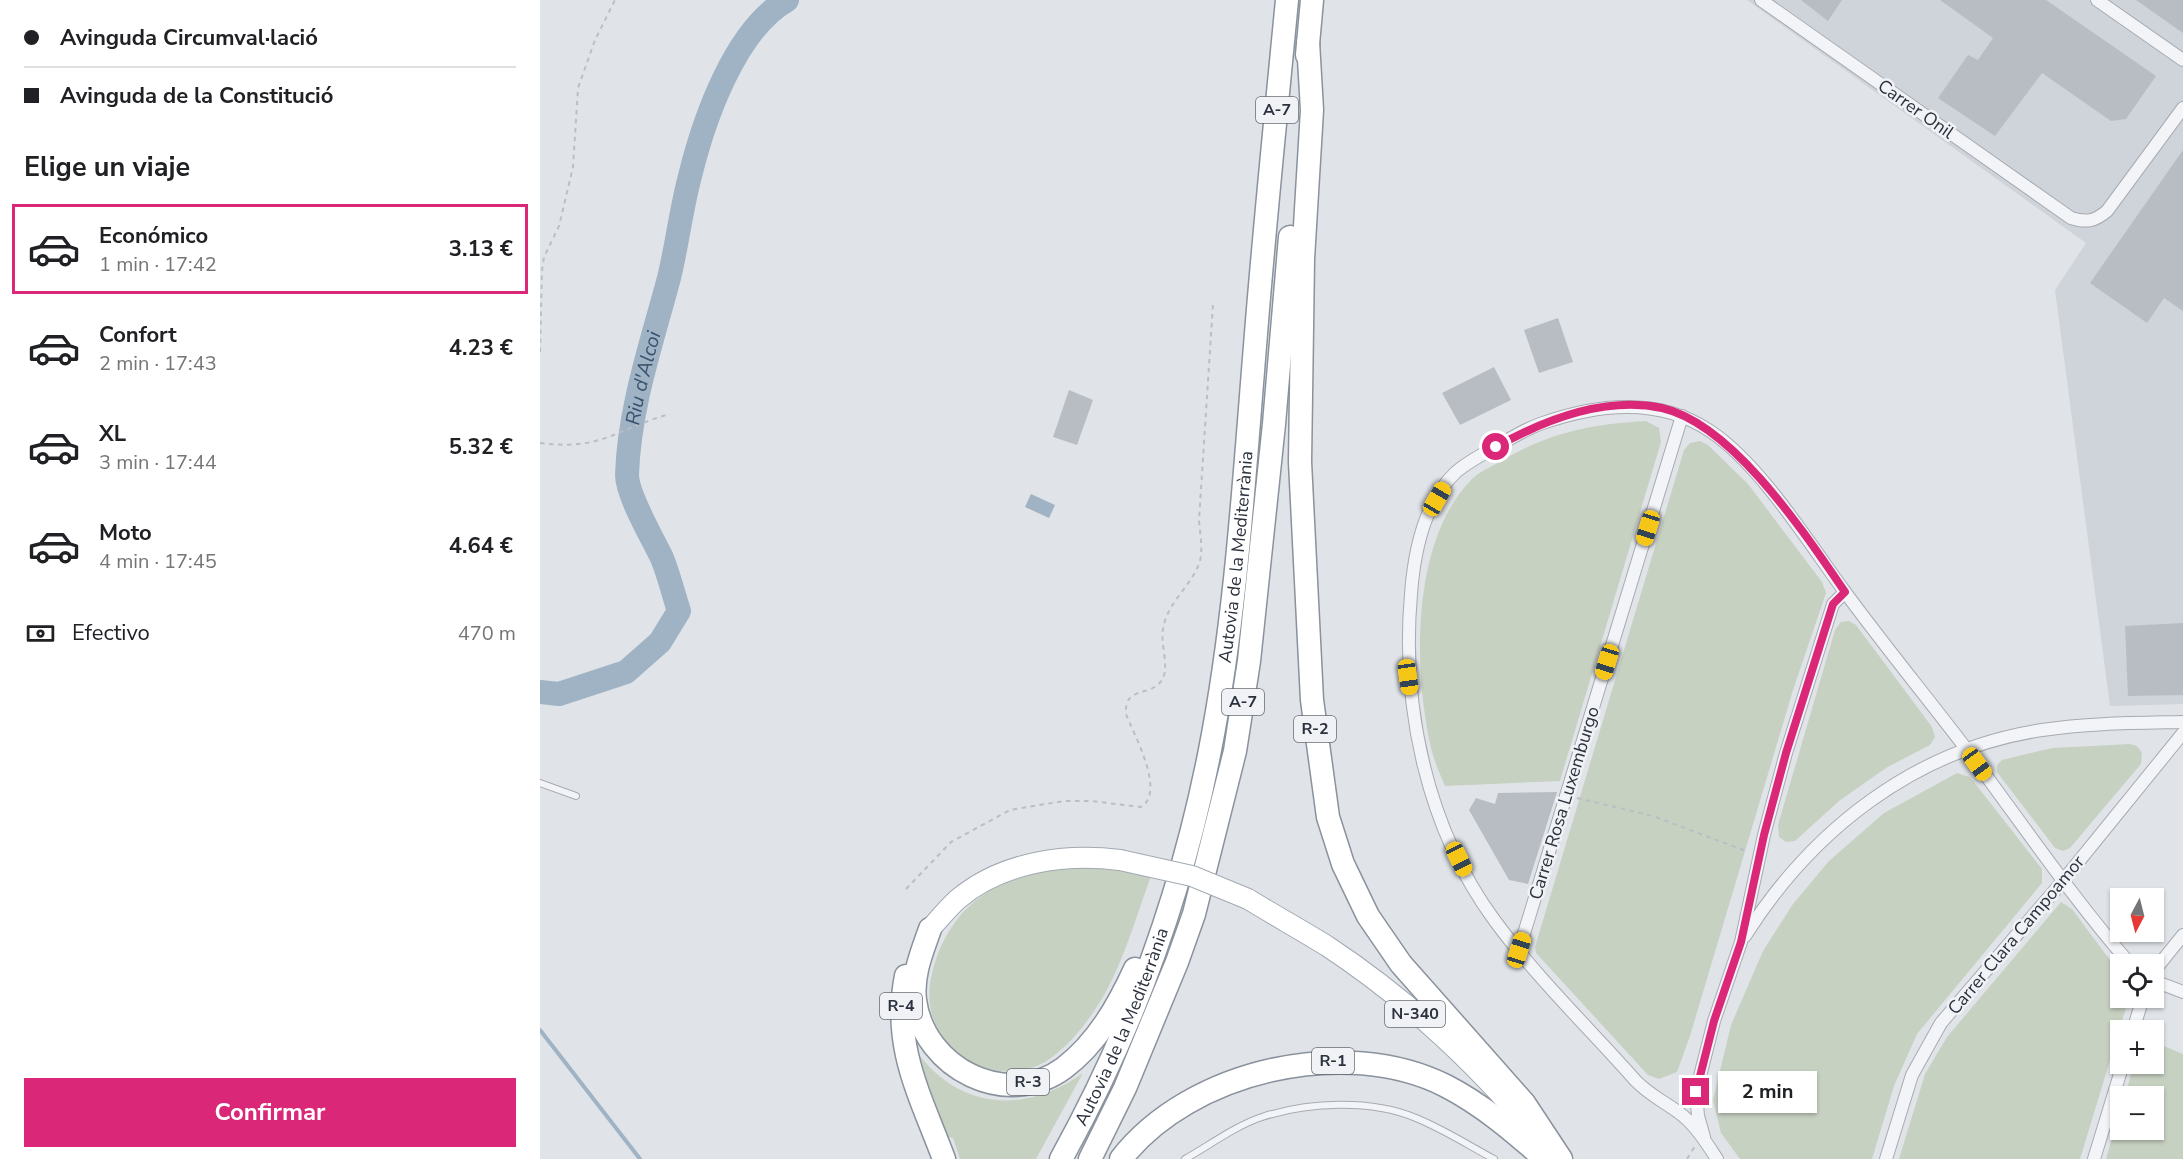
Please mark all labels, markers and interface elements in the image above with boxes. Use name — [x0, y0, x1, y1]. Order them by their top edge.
text: Avinguda Circumval·lació — [60, 23, 318, 53]
street label: Carrer Onil — [1873, 74, 1960, 145]
text: Avinguda de la Constitució — [60, 81, 333, 111]
road number: A-7 — [1256, 97, 1298, 123]
text: Elige un viaje — [24, 149, 190, 186]
text: Económico — [99, 221, 208, 251]
icon: car — [27, 222, 81, 276]
text: 3.13 € — [449, 234, 513, 264]
text: 1 min · 17:42 — [99, 251, 217, 278]
text: Confort — [99, 320, 177, 350]
icon: car — [27, 321, 81, 375]
water label: Riu d'Alcoi — [619, 328, 667, 427]
text: 4.23 € — [449, 333, 513, 363]
text: 2 min · 17:43 — [99, 350, 217, 377]
text: XL — [99, 419, 126, 449]
icon: car — [27, 420, 81, 474]
text: 5.32 € — [449, 432, 513, 462]
route start — [1482, 433, 1509, 460]
text: 3 min · 17:44 — [99, 449, 217, 476]
street label: Autovia de la Mediterrània — [1213, 450, 1259, 664]
car — [1420, 479, 1454, 519]
car — [1634, 508, 1662, 548]
text: Moto — [99, 518, 152, 548]
icon: car — [27, 519, 81, 573]
text: 4.64 € — [449, 531, 513, 561]
text: 4 min · 17:45 — [99, 548, 217, 575]
icon: cash — [24, 617, 57, 650]
text: Efectivo — [72, 618, 150, 648]
text: 470 m — [458, 620, 516, 647]
car — [1593, 642, 1621, 682]
car — [1397, 658, 1419, 696]
road number: A-7 — [1222, 689, 1264, 715]
street label: Carrer Rosa Luxemburgo — [1523, 703, 1605, 903]
road number: R-2 — [1294, 716, 1336, 742]
car — [1959, 744, 1995, 784]
car — [1443, 839, 1475, 879]
street label: Carrer Clara Campoamor — [1942, 850, 2090, 1020]
north arrow — [2110, 888, 2164, 942]
map controls — [2110, 888, 2164, 1140]
street label: Autovia de la Mediterrània — [1069, 924, 1174, 1130]
car — [1505, 930, 1533, 970]
button: locate — [2110, 954, 2164, 1008]
road number: R-4 — [880, 993, 922, 1019]
road number: N-340 — [1385, 1001, 1445, 1027]
button: + — [2110, 1020, 2164, 1074]
road number: R-1 — [1312, 1048, 1354, 1074]
road number: R-3 — [1007, 1069, 1049, 1095]
callout: 2 min — [1717, 1071, 1816, 1113]
button: Confirmar — [24, 1078, 516, 1147]
route end — [1682, 1078, 1709, 1105]
text: 2 min — [1742, 1078, 1793, 1105]
button: − — [2110, 1086, 2164, 1140]

